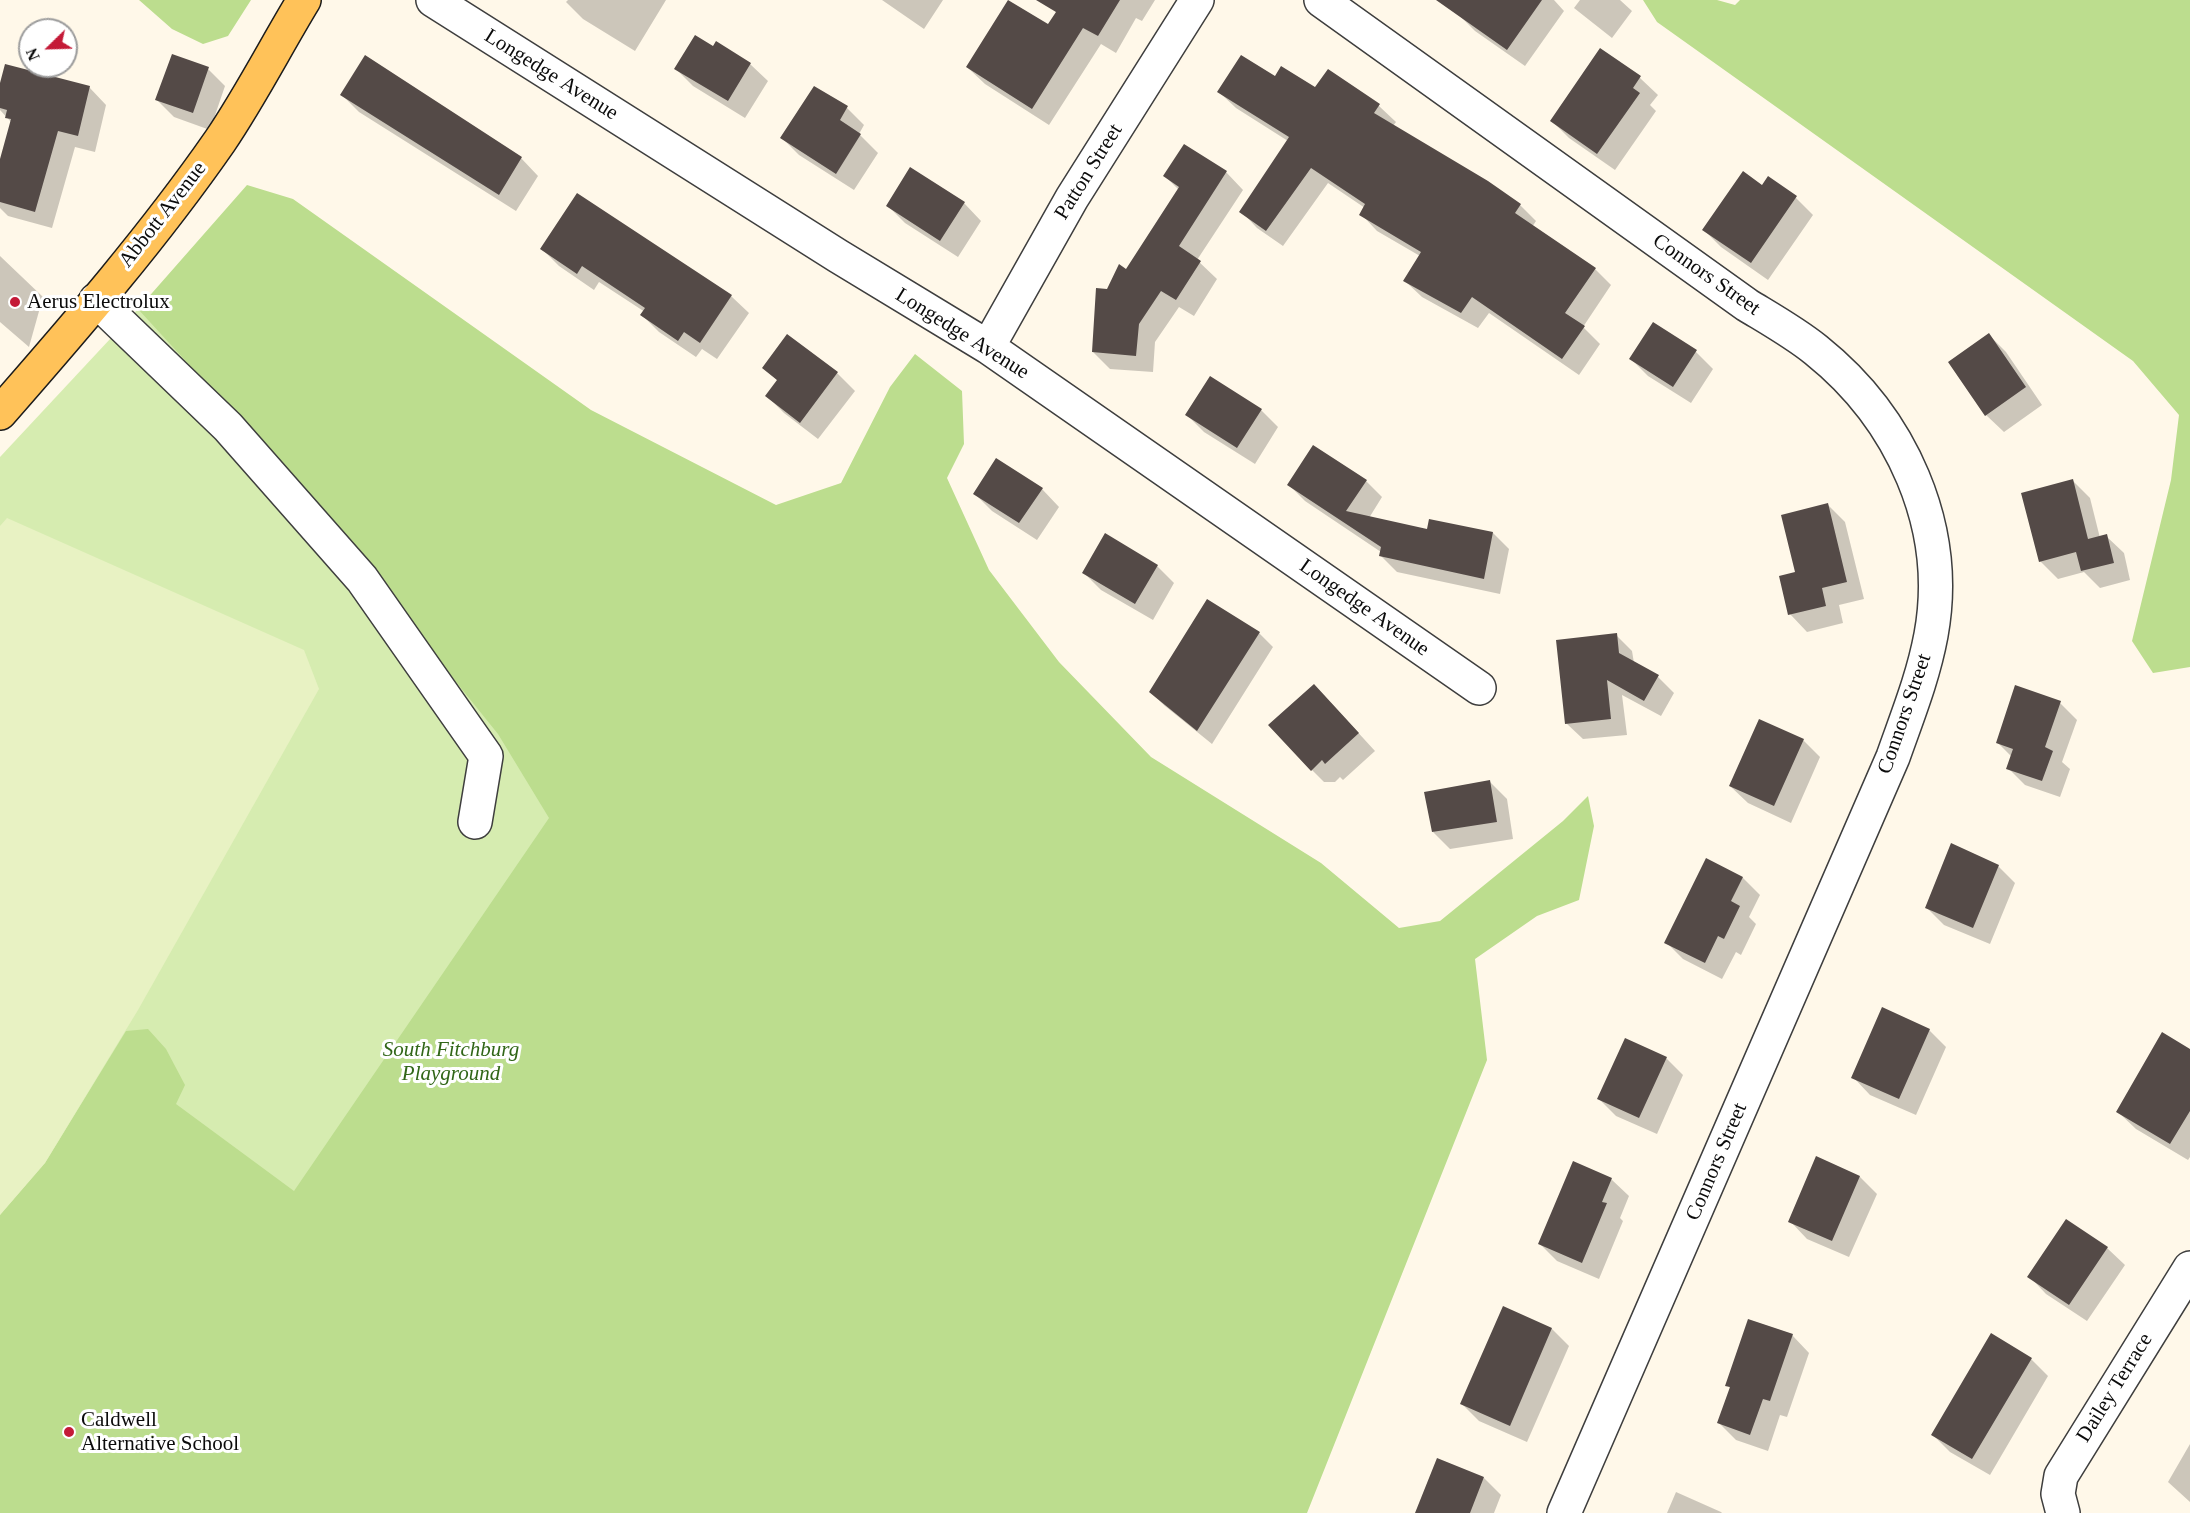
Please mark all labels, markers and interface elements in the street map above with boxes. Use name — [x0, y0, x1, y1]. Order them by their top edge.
north arrow — [18, 18, 78, 78]
street label: Longedge Avenue — [479, 24, 623, 126]
text: N — [23, 46, 43, 63]
street label: Patton Street — [1050, 120, 1128, 224]
street label: Abbott Avenue — [114, 157, 212, 273]
street label: Connors Street — [1647, 229, 1765, 321]
street label: Longedge Avenue — [890, 283, 1034, 385]
place label: Aerus Electrolux — [27, 289, 170, 315]
marker: Aerus Electrolux — [8, 295, 22, 309]
street label: Longedge Avenue — [1294, 554, 1434, 662]
street label: Connors Street — [1873, 651, 1937, 777]
park label: South Fitchburg Playground — [383, 1037, 519, 1087]
street label: Connors Street — [1681, 1099, 1753, 1225]
street label: Dailey Terrace — [2071, 1329, 2159, 1447]
place label: Caldwell Alternative School — [81, 1407, 239, 1457]
marker: Caldwell Alternative School — [62, 1425, 76, 1439]

